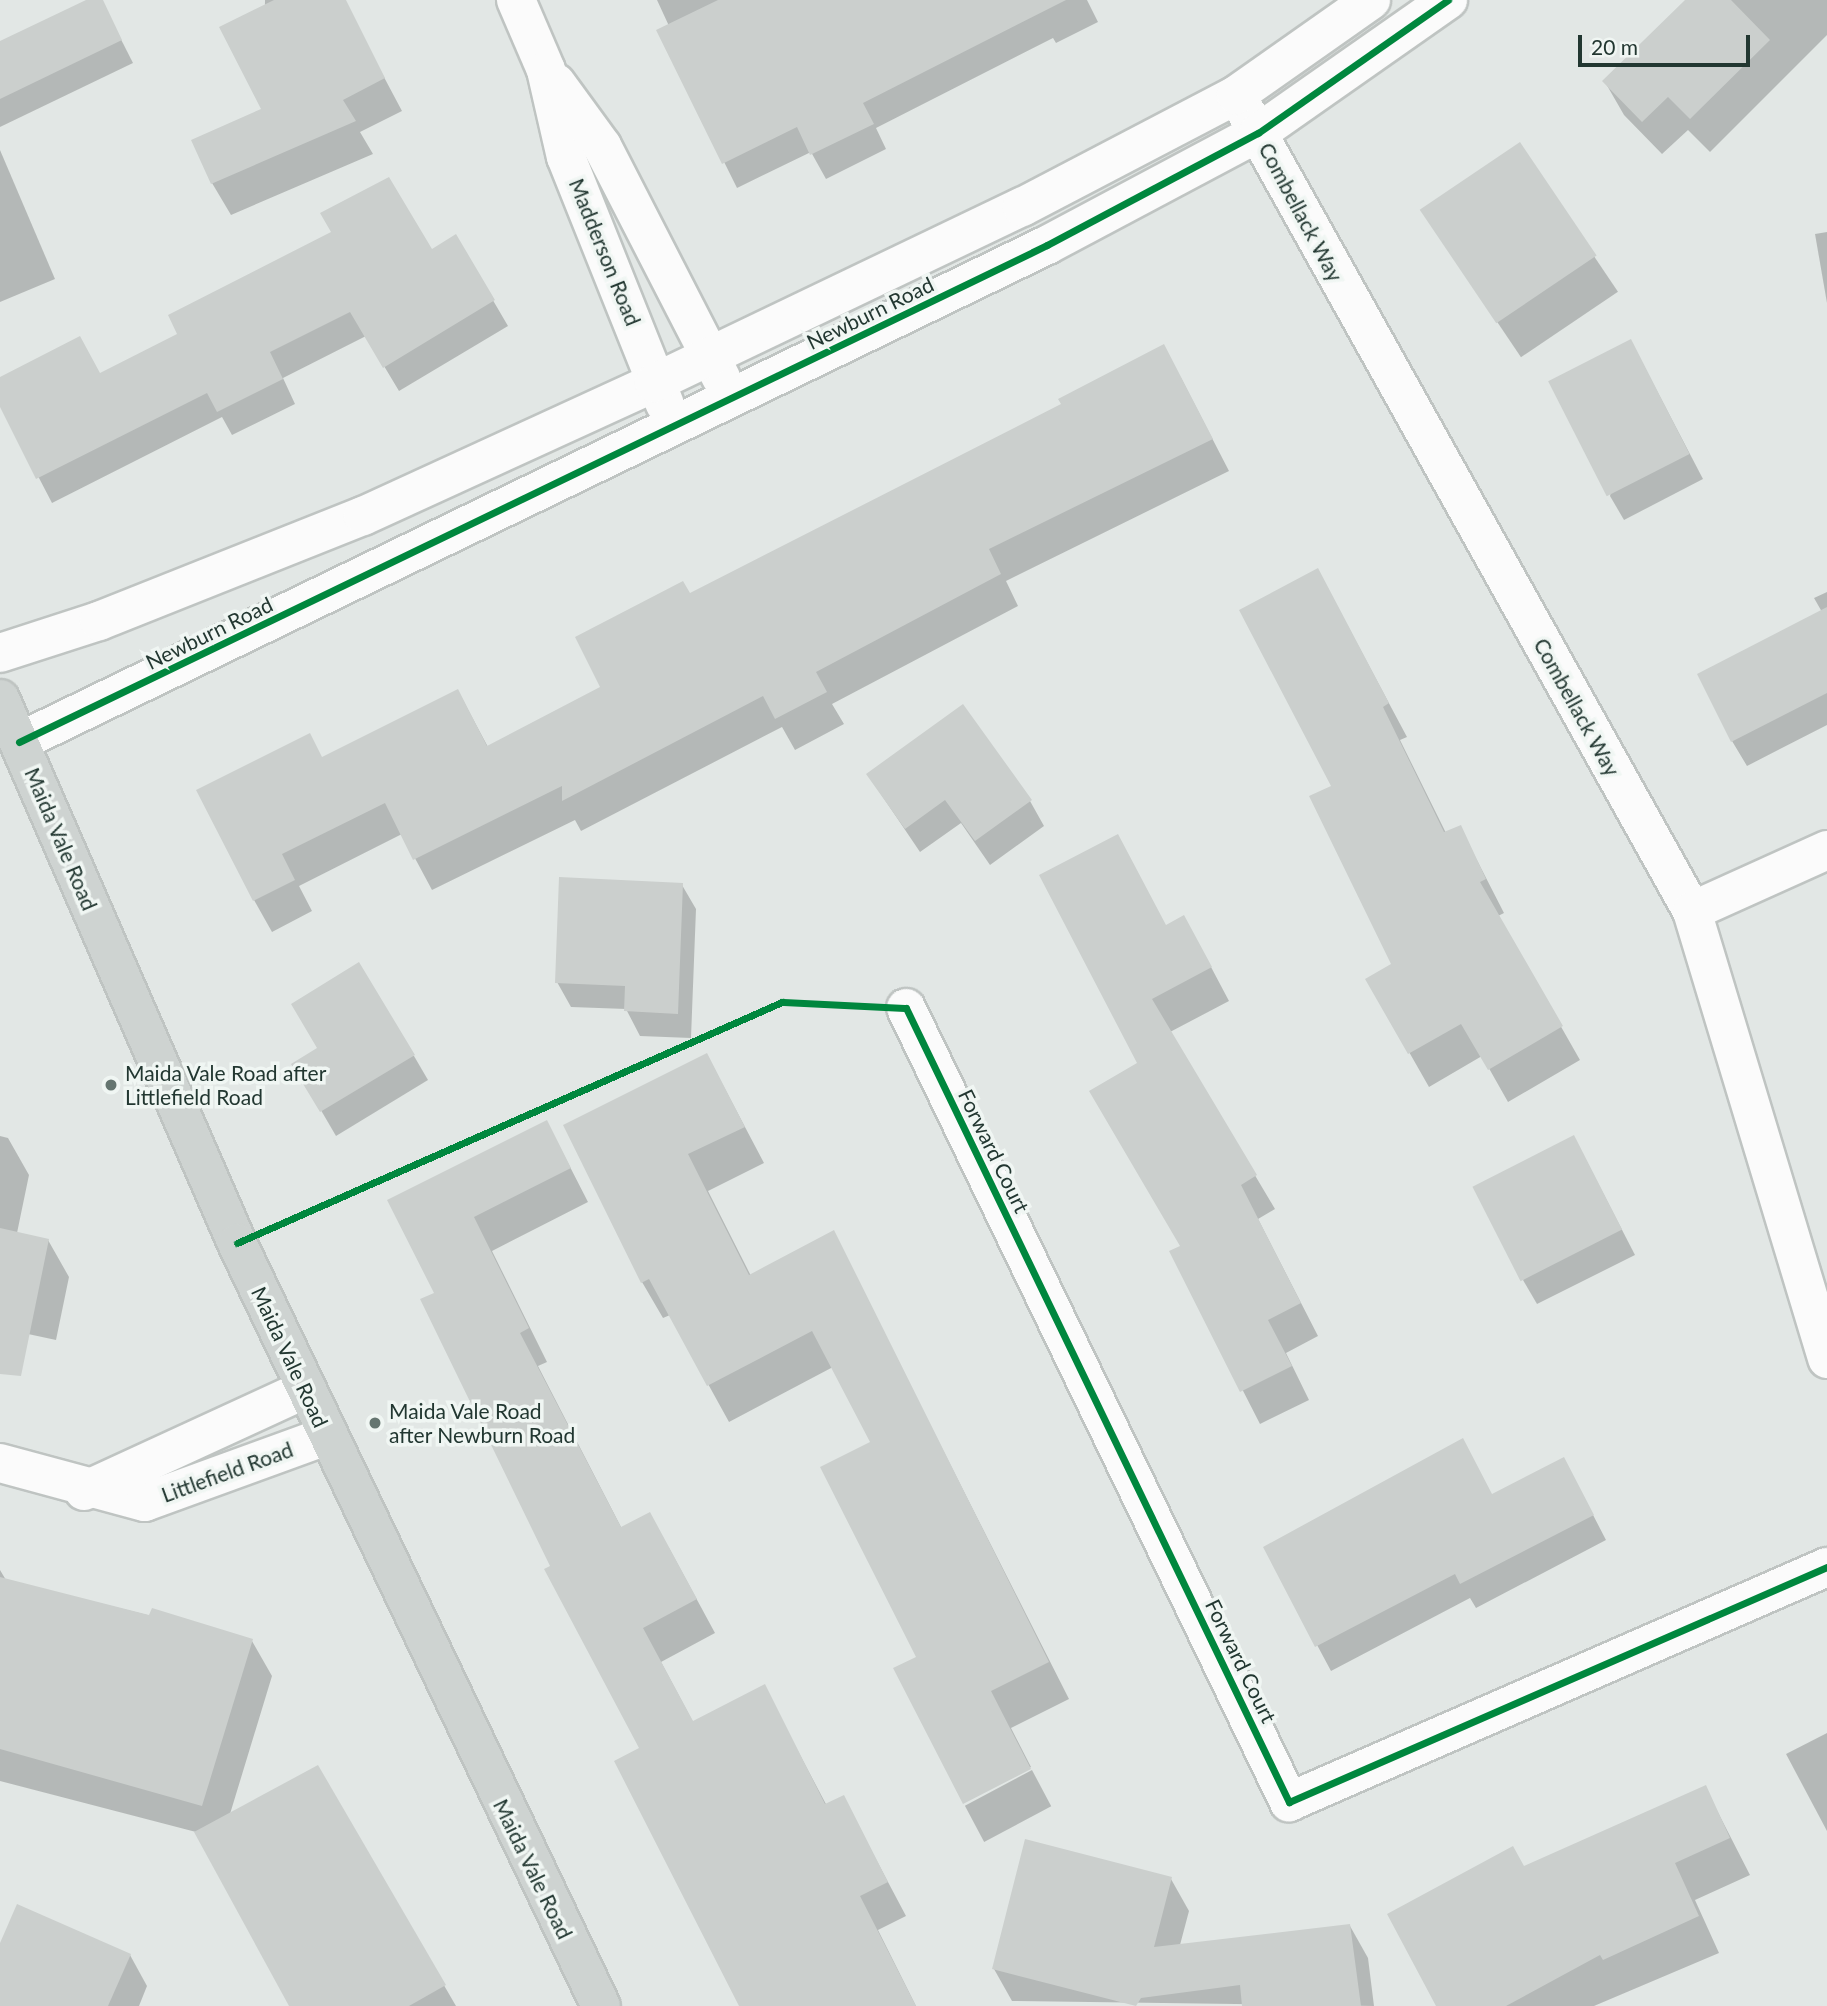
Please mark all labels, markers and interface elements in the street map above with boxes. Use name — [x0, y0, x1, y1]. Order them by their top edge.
scale bar — [1582, 21, 1754, 65]
text: 20 m — [1591, 34, 1638, 59]
street label: Combellack Way — [1254, 138, 1348, 286]
street label: Madderson Road — [564, 175, 646, 329]
street label: Newburn Road — [802, 271, 938, 355]
street label: Newburn Road — [141, 591, 277, 675]
street label: Combellack Way — [1529, 634, 1625, 780]
street label: Maida Vale Road — [19, 764, 103, 914]
place label: Maida Vale Road after Littlefield Road — [125, 1060, 327, 1110]
marker: Maida Vale Road after Littlefield Road — [103, 1077, 119, 1093]
street label: Forward Court — [953, 1085, 1035, 1217]
street label: Maida Vale Road — [246, 1282, 334, 1432]
place label: Maida Vale Road after Newburn Road — [389, 1398, 576, 1448]
marker: Maida Vale Road after Newburn Road — [367, 1415, 383, 1431]
street label: Littlefield Road — [158, 1437, 296, 1507]
street label: Forward Court — [1200, 1595, 1282, 1727]
street label: Maida Vale Road — [488, 1795, 578, 1943]

